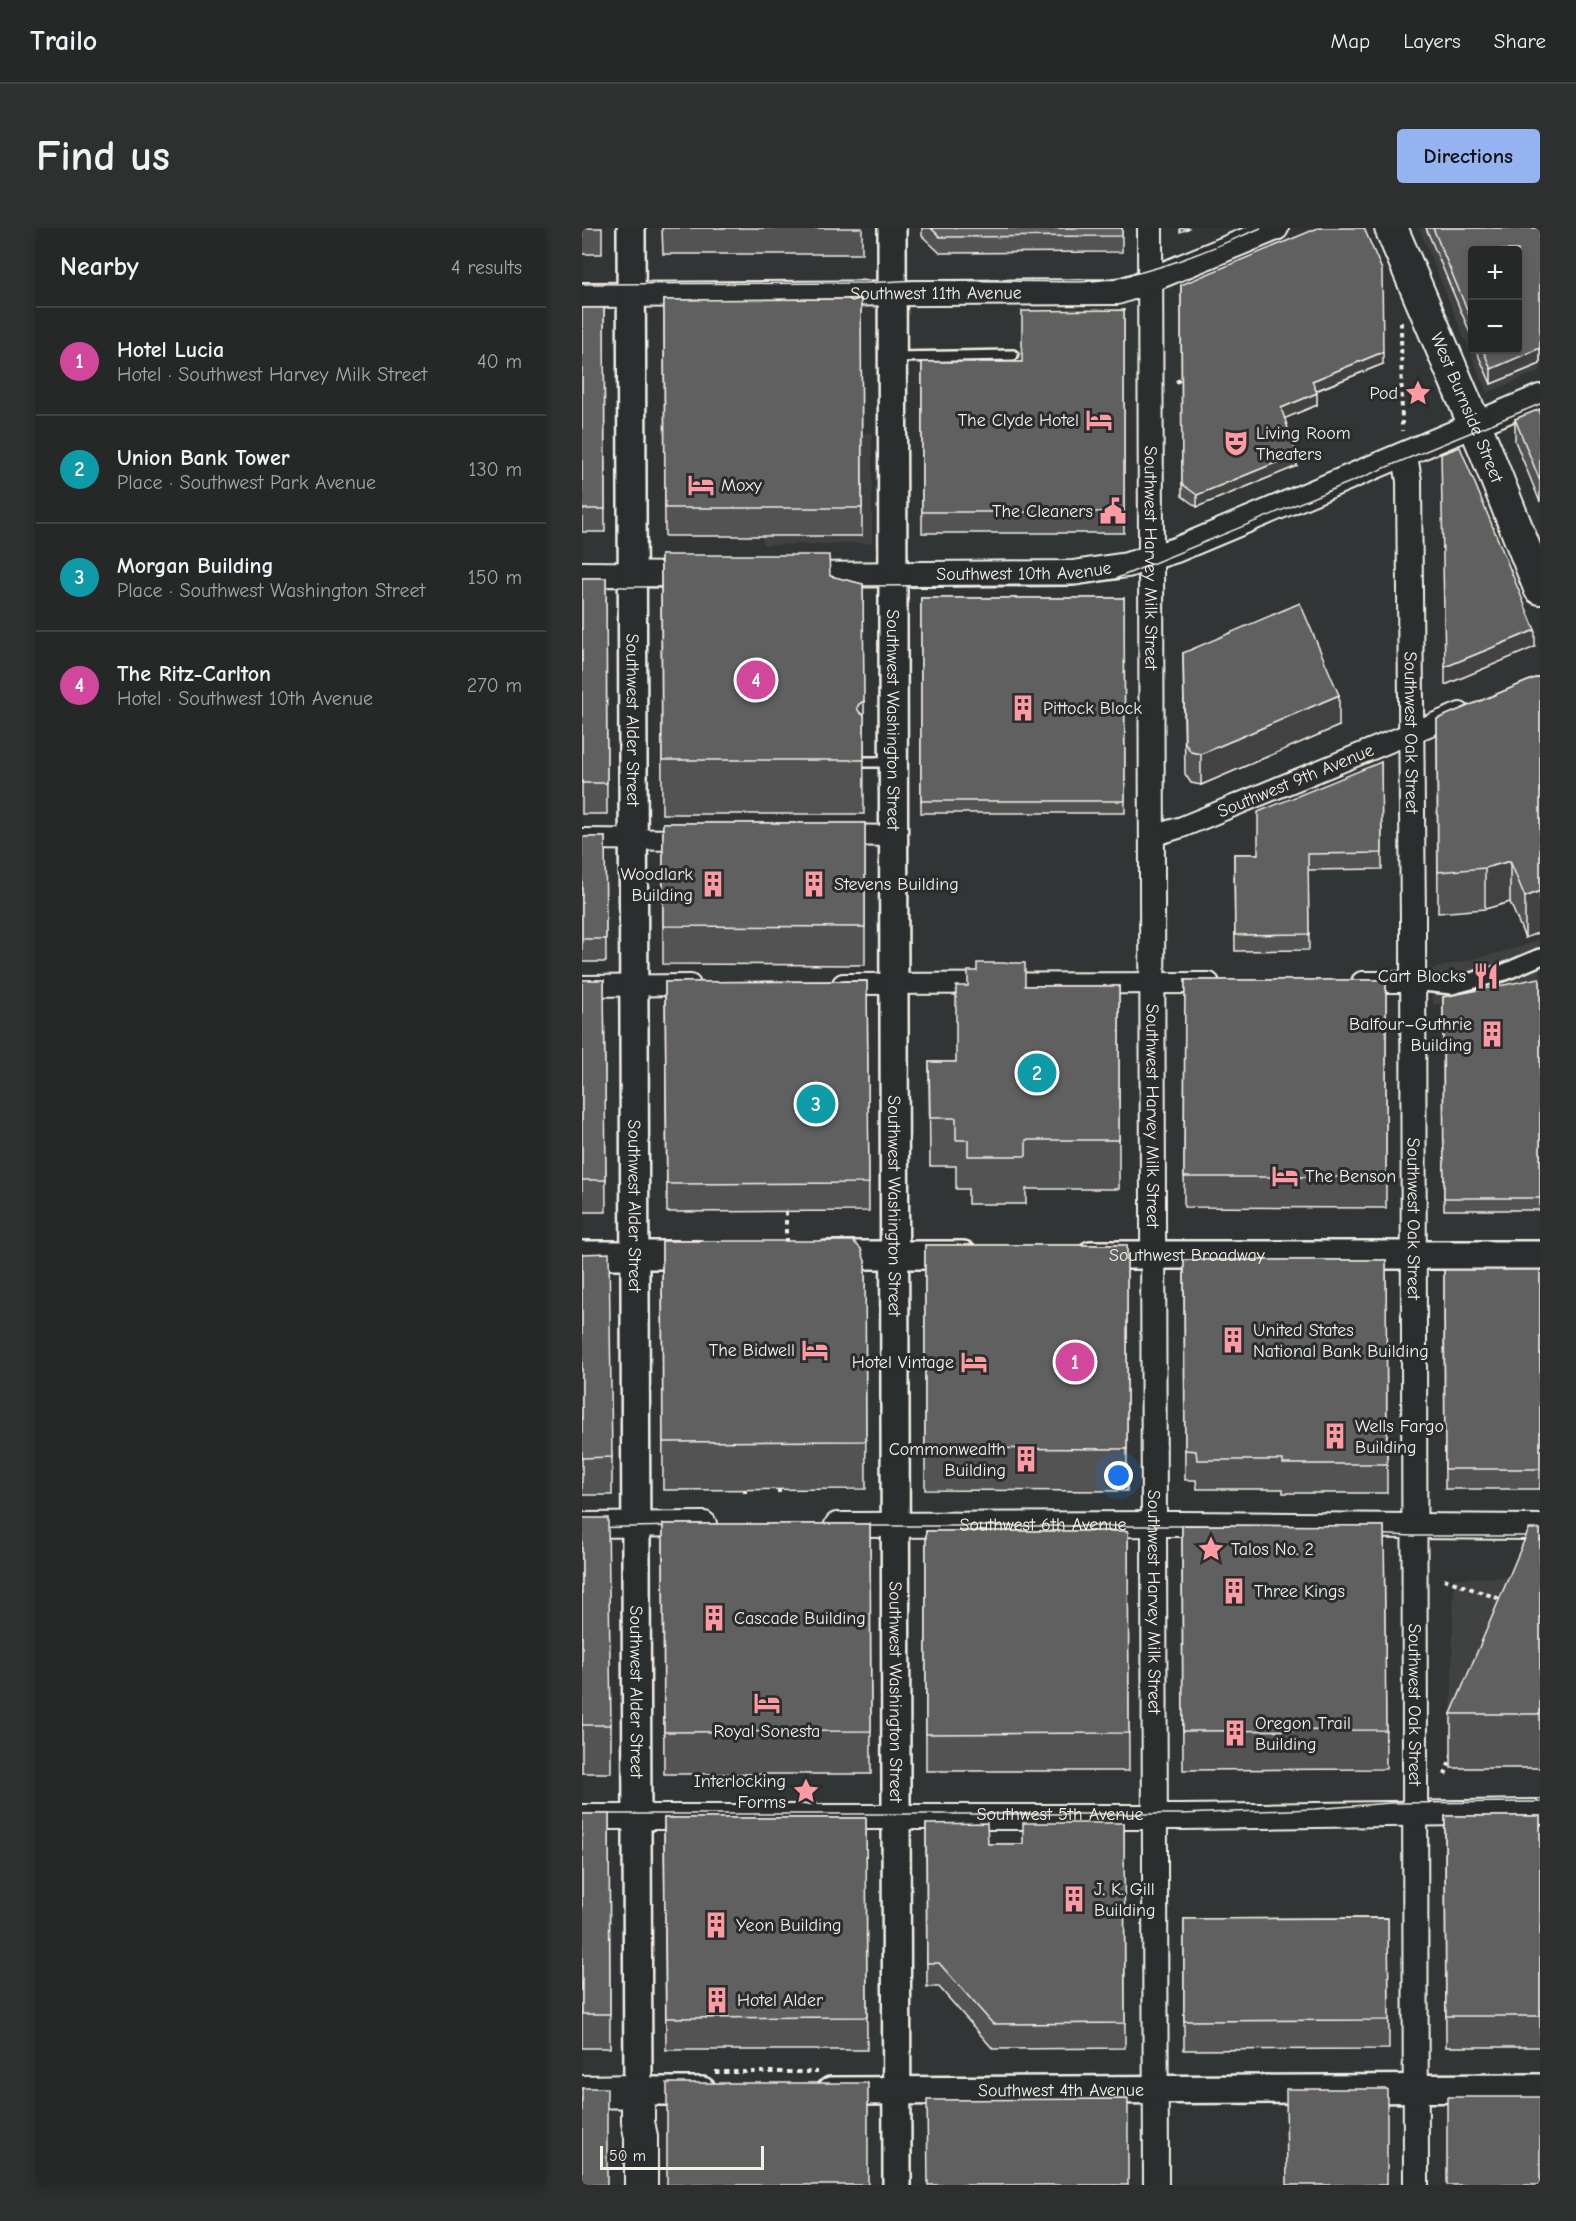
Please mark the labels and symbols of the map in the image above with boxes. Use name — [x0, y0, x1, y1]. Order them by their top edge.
street label: Southwest 11th Avenue — [850, 282, 1022, 304]
street label: West Burnside Street — [1426, 329, 1508, 486]
place icon: Pod — [1403, 378, 1433, 408]
place label: Pod — [1370, 383, 1398, 404]
hotel icon: The Clyde Hotel — [1084, 405, 1114, 435]
place label: The Clyde Hotel — [958, 410, 1079, 431]
place label: Living Room Theaters — [1256, 423, 1351, 465]
theatre icon: Living Room Theaters — [1221, 428, 1251, 458]
street label: Southwest Harvey Milk Street — [1140, 446, 1162, 671]
hotel icon: Moxy — [686, 470, 716, 500]
place label: Moxy — [721, 475, 763, 496]
public building icon: The Cleaners — [1098, 496, 1128, 526]
place label: The Cleaners — [992, 501, 1093, 522]
street label: Southwest 10th Avenue — [936, 557, 1113, 584]
street label: Southwest Washington Street — [882, 609, 904, 832]
street label: Southwest Alder Street — [622, 633, 644, 807]
street label: Southwest Oak Street — [1400, 651, 1423, 815]
pin: 4 — [736, 658, 776, 702]
building icon: Pittock Block — [1008, 693, 1038, 723]
place label: Pittock Block — [1043, 698, 1142, 719]
street label: Southwest 9th Avenue — [1214, 739, 1377, 822]
place label: Woodlark Building — [620, 864, 693, 906]
building icon: Woodlark Building — [698, 869, 728, 899]
building icon: Stevens Building — [799, 869, 829, 899]
place label: Stevens Building — [834, 874, 959, 895]
restaurant icon: Cart Blocks — [1471, 961, 1501, 991]
place label: Cart Blocks — [1378, 966, 1466, 987]
street label: Southwest Harvey Milk Street — [1142, 1004, 1164, 1229]
place label: Balfour–Guthrie Building — [1349, 1014, 1472, 1056]
building icon: Balfour–Guthrie Building — [1477, 1019, 1507, 1049]
pin: 2 — [1018, 1050, 1056, 1096]
pin: 3 — [796, 1082, 836, 1126]
street label: Southwest Washington Street — [884, 1095, 905, 1318]
street label: Southwest Alder Street — [624, 1119, 646, 1293]
street label: Southwest Oak Street — [1403, 1137, 1424, 1301]
hotel icon: The Benson — [1270, 1161, 1300, 1191]
place label: The Benson — [1305, 1166, 1396, 1187]
street label: Southwest Broadway — [1109, 1245, 1266, 1266]
place label: United States National Bank Building — [1253, 1320, 1429, 1362]
building icon: United States National Bank Building — [1218, 1325, 1248, 1355]
hotel icon: The Bidwell — [800, 1335, 830, 1365]
place label: The Bidwell — [709, 1340, 795, 1361]
pin: 1 — [1056, 1340, 1094, 1384]
hotel icon: Hotel Vintage — [959, 1347, 989, 1377]
place label: Hotel Vintage — [852, 1352, 954, 1373]
place label: Wells Fargo Building — [1355, 1416, 1444, 1458]
building icon: Wells Fargo Building — [1320, 1421, 1350, 1451]
place label: Commonwealth Building — [889, 1439, 1006, 1481]
building icon: Commonwealth Building — [1011, 1444, 1041, 1474]
your location — [1104, 1461, 1133, 1490]
street label: Southwest Harvey Milk Street — [1143, 1490, 1165, 1715]
street label: Southwest 6th Avenue — [959, 1514, 1127, 1535]
place icon: Talos No. 2 — [1196, 1534, 1226, 1564]
place label: Talos No. 2 — [1231, 1539, 1314, 1560]
building icon: Three Kings — [1219, 1576, 1249, 1606]
street label: Southwest Washington Street — [885, 1581, 907, 1804]
place label: Three Kings — [1254, 1581, 1345, 1602]
building icon: Cascade Building — [699, 1603, 729, 1633]
street label: Southwest Alder Street — [626, 1605, 647, 1779]
place label: Cascade Building — [734, 1608, 866, 1629]
street label: Southwest Oak Street — [1404, 1623, 1426, 1787]
hotel icon: Royal Sonesta — [752, 1688, 782, 1718]
place label: Oregon Trail Building — [1255, 1713, 1351, 1755]
building icon: Oregon Trail Building — [1220, 1718, 1250, 1748]
place label: Royal Sonesta — [714, 1721, 820, 1742]
place label: Interlocking Forms — [694, 1771, 786, 1813]
place icon: Interlocking Forms — [791, 1776, 821, 1806]
street label: Southwest 5th Avenue — [976, 1804, 1144, 1825]
place label: J. K. Gill Building — [1094, 1879, 1156, 1921]
building icon: J. K. Gill Building — [1059, 1884, 1089, 1914]
building icon: Yeon Building — [701, 1910, 731, 1940]
place label: Yeon Building — [736, 1915, 842, 1936]
building icon: Hotel Alder — [702, 1985, 732, 2015]
place label: Hotel Alder — [737, 1990, 824, 2011]
street label: Southwest 4th Avenue — [978, 2079, 1144, 2101]
scale bar — [600, 2143, 764, 2170]

